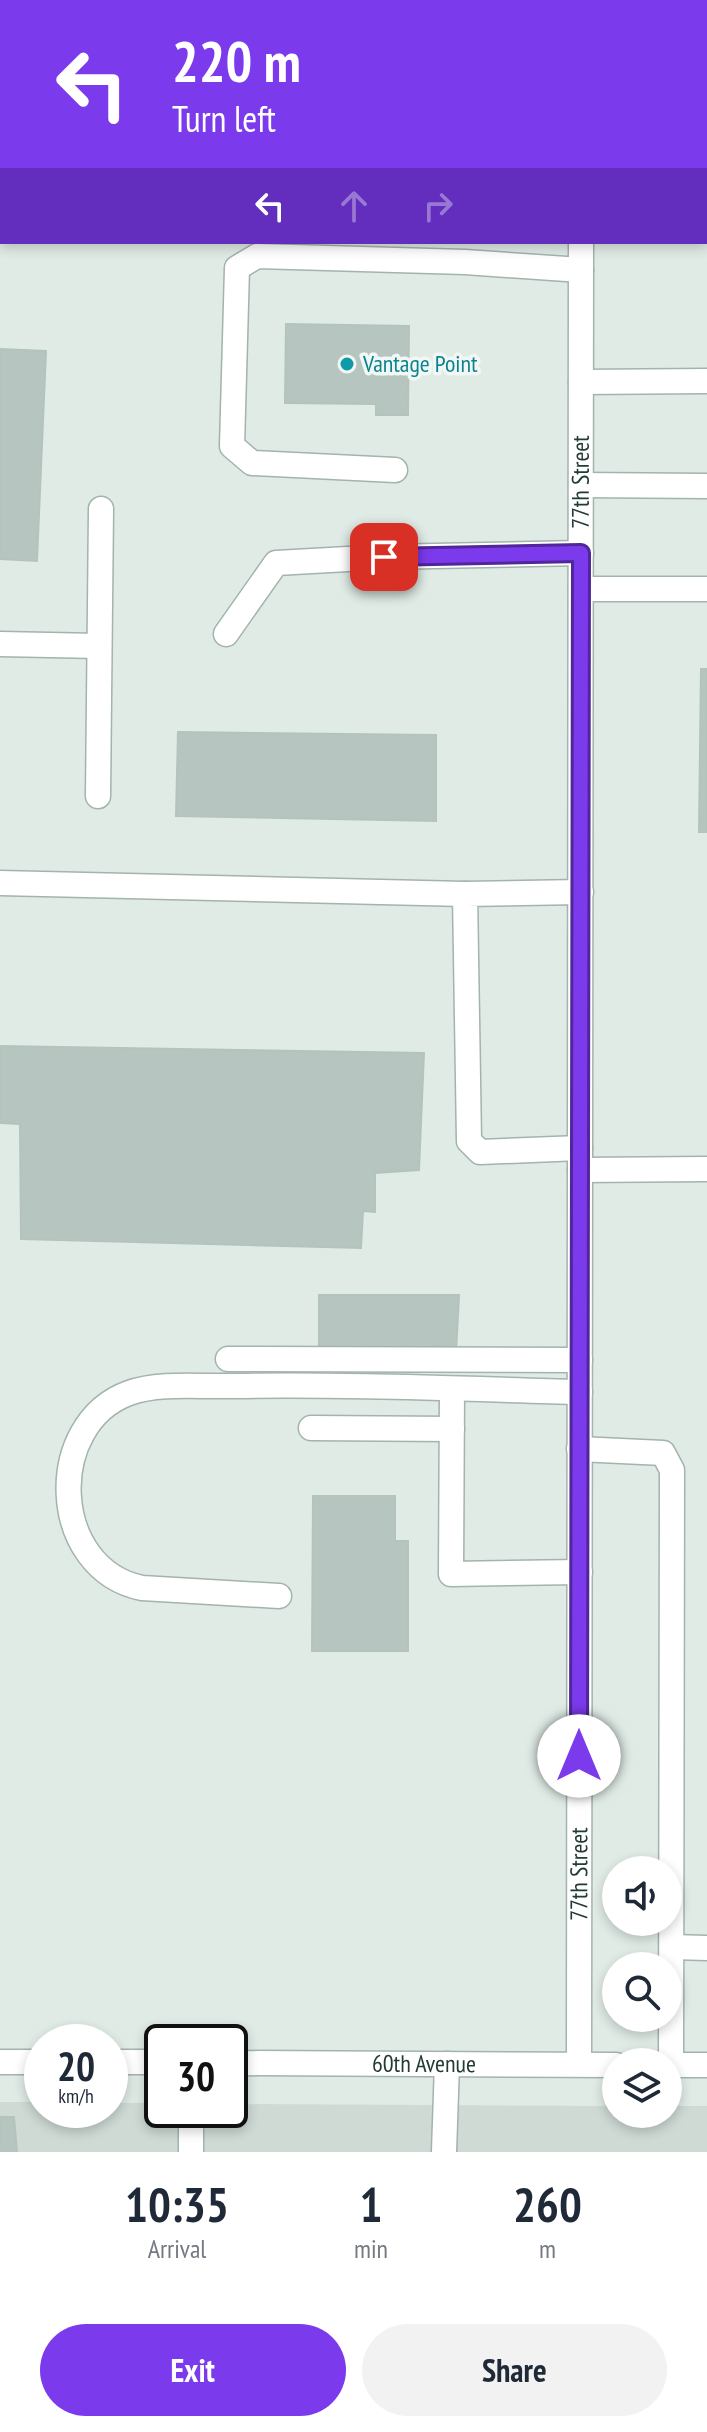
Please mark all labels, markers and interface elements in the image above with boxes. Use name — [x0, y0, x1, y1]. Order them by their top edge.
text: 220 m — [172, 25, 301, 97]
icon: left — [40, 32, 144, 136]
text: Turn left — [172, 95, 276, 142]
icon: left — [248, 184, 292, 228]
icon: ahead — [332, 184, 376, 228]
icon: right — [416, 184, 460, 228]
place label: Vantage Point — [362, 348, 478, 379]
marker: Vantage Point — [338, 355, 356, 373]
street label: 77th Street — [565, 435, 596, 529]
pin — [350, 523, 418, 591]
icon: arrive — [362, 535, 406, 579]
position arrow — [537, 1714, 621, 1798]
street label: 77th Street — [563, 1827, 594, 1921]
map controls — [602, 1856, 682, 2128]
button: sound — [602, 1856, 682, 1936]
button: search — [602, 1952, 682, 2032]
speed limit sign: 30 — [144, 2024, 248, 2128]
text: 20 — [57, 2040, 95, 2092]
street label: 60th Avenue — [372, 2048, 476, 2079]
button: layers — [602, 2048, 682, 2128]
text: km/h — [58, 2083, 94, 2109]
text: 10:35 — [125, 2173, 229, 2235]
text: 1 — [360, 2173, 382, 2235]
text: 260 — [513, 2173, 582, 2235]
text: Arrival — [148, 2232, 206, 2265]
text: min — [354, 2232, 388, 2265]
text: m — [539, 2232, 556, 2265]
button: Exit — [40, 2324, 346, 2416]
button: Share — [362, 2324, 667, 2416]

